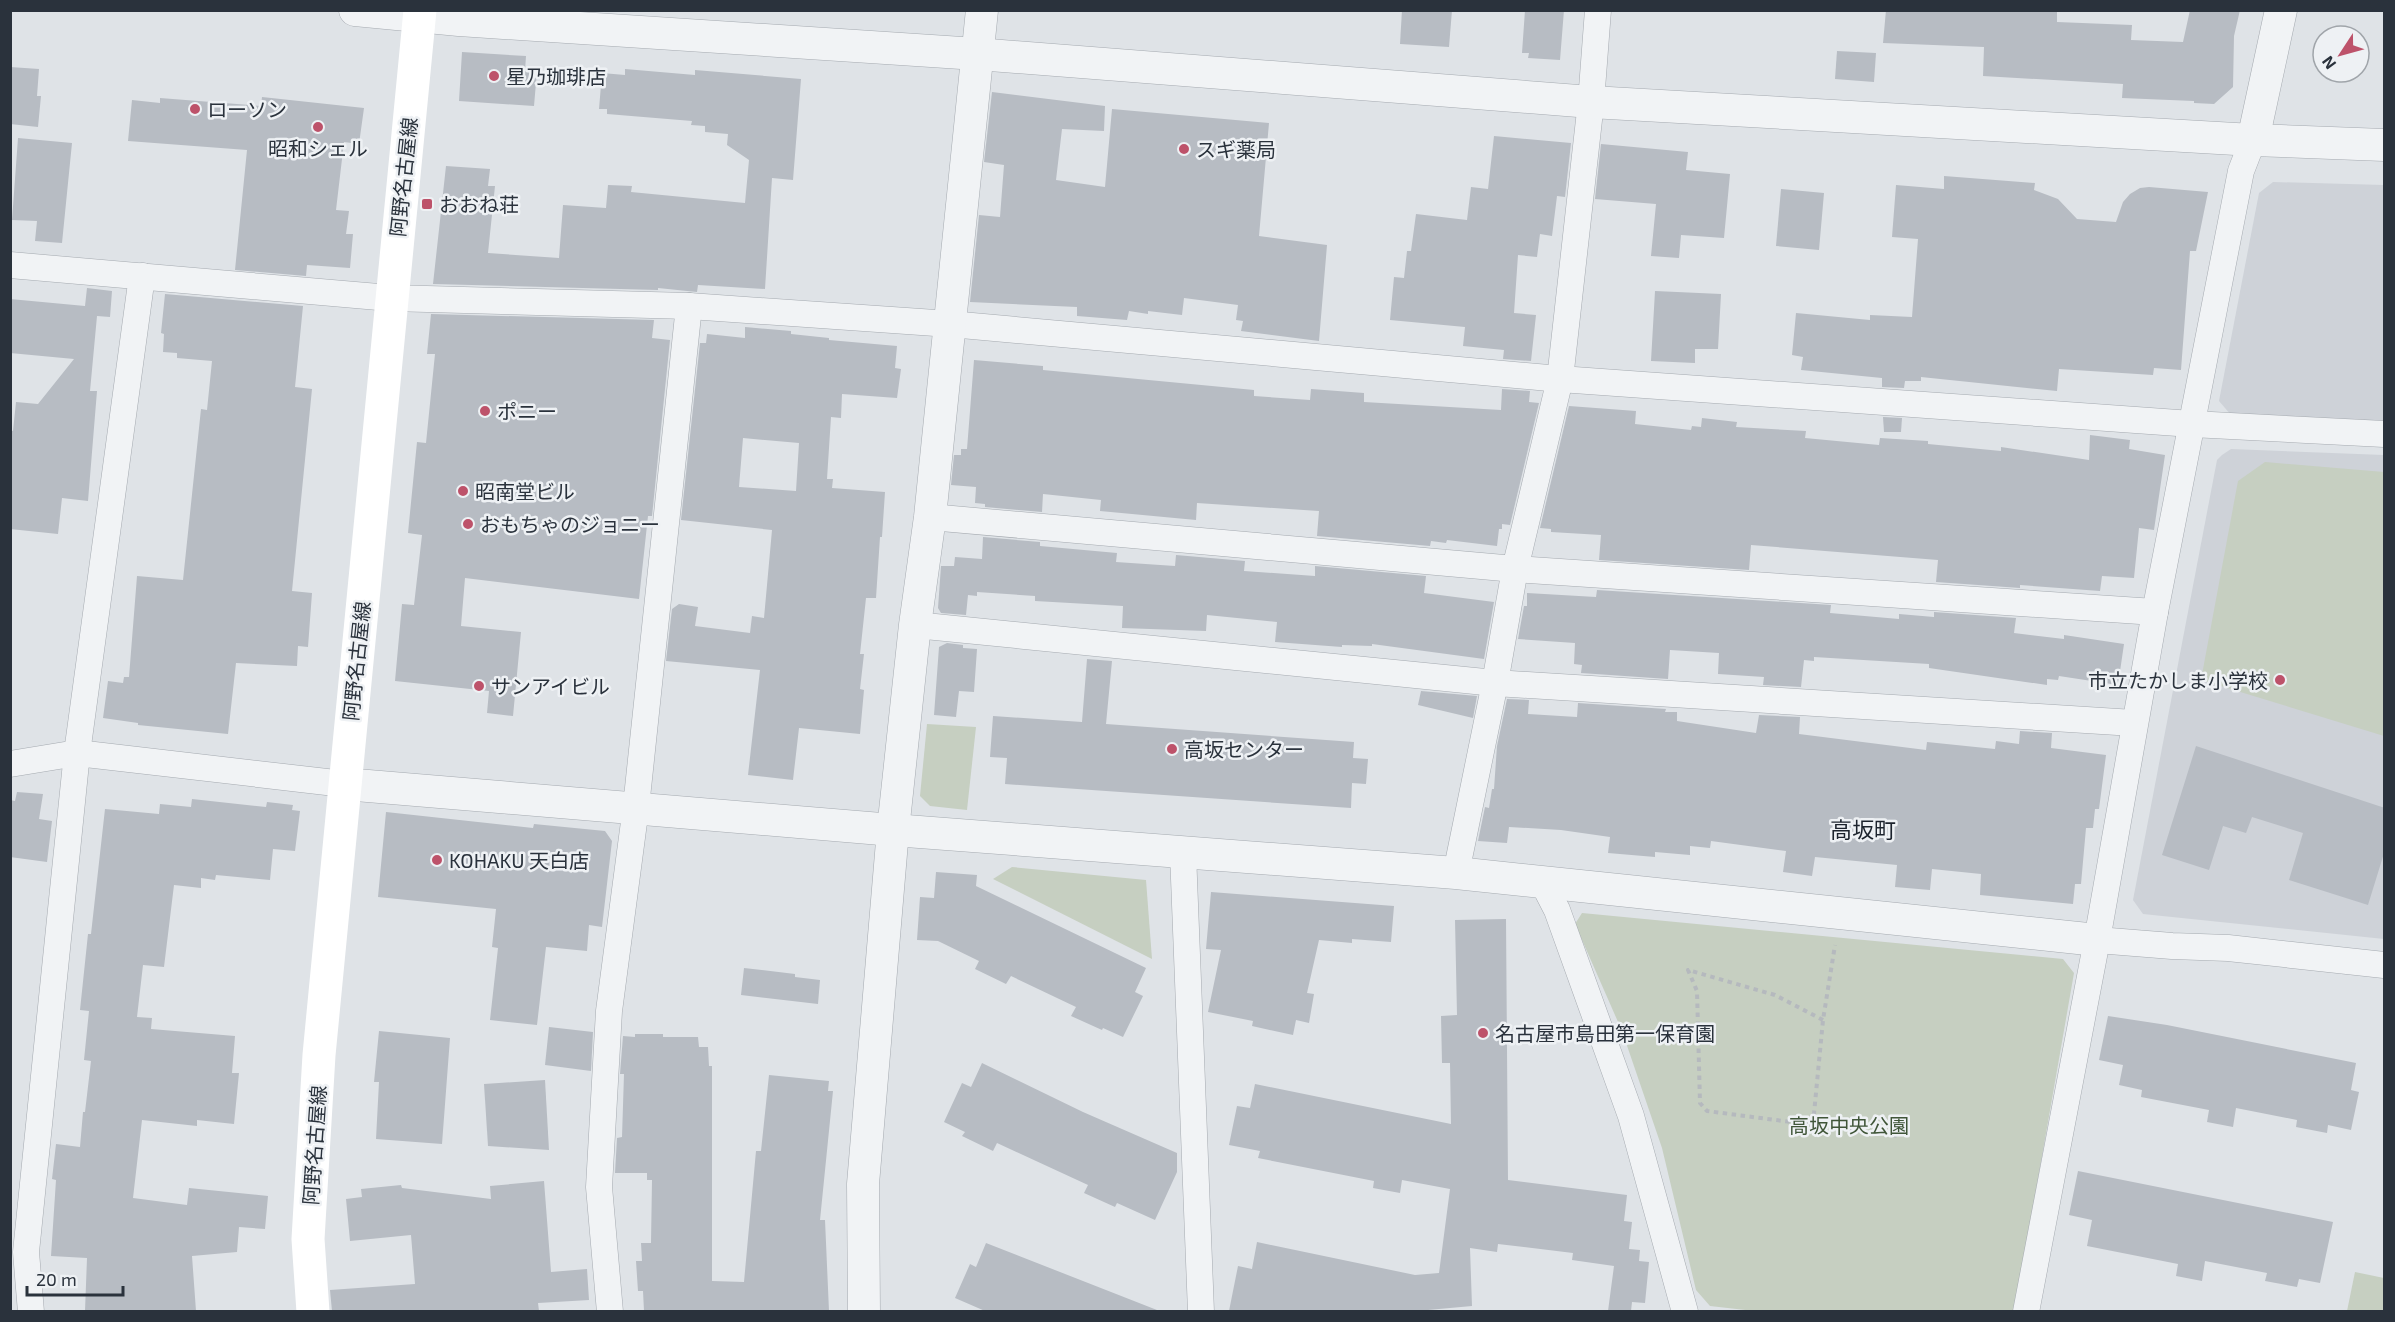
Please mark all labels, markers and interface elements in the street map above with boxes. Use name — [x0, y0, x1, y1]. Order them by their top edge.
north arrow — [2311, 24, 2371, 84]
text: N — [2317, 53, 2340, 73]
place label: 星乃珈琲店 — [506, 64, 606, 88]
marker: 星乃珈琲店 — [487, 69, 501, 83]
place label: ローソン — [207, 97, 287, 121]
marker: ローソン — [188, 102, 202, 116]
street label: 阿野名古屋線 — [385, 116, 421, 238]
marker: 昭和シェル — [311, 120, 325, 134]
place label: 昭和シェル — [268, 136, 368, 160]
place label: スギ薬局 — [1196, 137, 1276, 161]
marker: スギ薬局 — [1177, 142, 1191, 156]
place label: おおね荘 — [439, 192, 519, 216]
marker: おおね荘 — [420, 197, 434, 211]
place label: ポニー — [497, 399, 557, 423]
marker: ポニー — [478, 404, 492, 418]
place label: 昭南堂ビル — [475, 479, 575, 503]
marker: 昭南堂ビル — [456, 484, 470, 498]
place label: おもちゃのジョニー — [480, 512, 660, 536]
marker: おもちゃのジョニー — [461, 517, 475, 531]
street label: 阿野名古屋線 — [338, 600, 374, 722]
place label: 市立たかしま小学校 — [2088, 668, 2268, 692]
marker: 市立たかしま小学校 — [2273, 673, 2287, 687]
place label: サンアイビル — [491, 674, 610, 698]
marker: サンアイビル — [472, 679, 486, 693]
place label: 高坂センター — [1184, 737, 1304, 761]
marker: 高坂センター — [1165, 742, 1179, 756]
district label: 高坂町 — [1830, 816, 1896, 842]
place label: KOHAKU 天白店 — [449, 848, 589, 872]
marker: KOHAKU 天白店 — [430, 853, 444, 867]
place label: 名古屋市島田第一保育園 — [1495, 1021, 1715, 1045]
marker: 名古屋市島田第一保育園 — [1476, 1026, 1490, 1040]
street label: 阿野名古屋線 — [298, 1084, 330, 1206]
park label: 高坂中央公園 — [1789, 1113, 1909, 1137]
scale bar — [27, 1259, 123, 1297]
text: 20 m — [36, 1268, 77, 1290]

